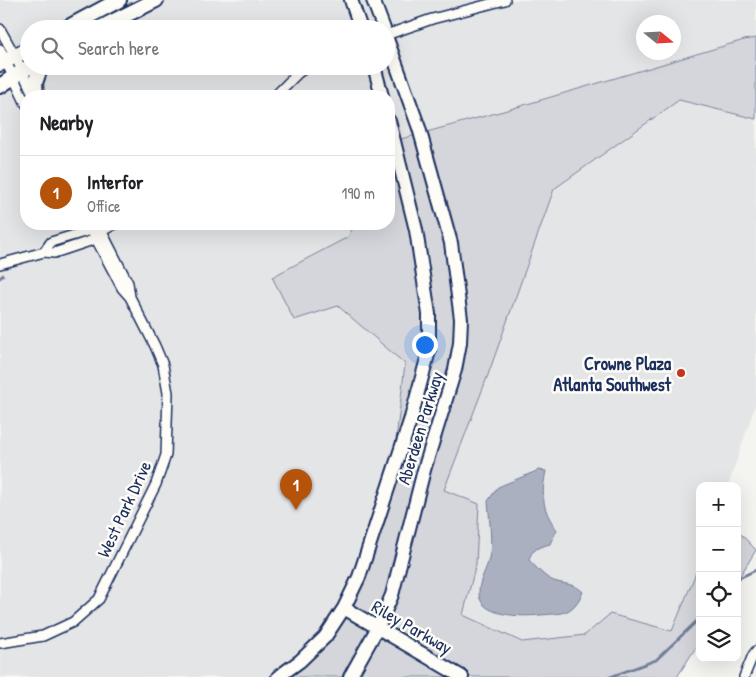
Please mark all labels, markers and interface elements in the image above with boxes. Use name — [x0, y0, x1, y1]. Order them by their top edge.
north arrow — [636, 15, 681, 60]
search box — [20, 20, 395, 75]
icon: search — [38, 34, 66, 62]
text: Search here — [78, 35, 159, 61]
text: Nearby — [40, 108, 93, 137]
text: Interfor — [87, 169, 143, 195]
text: 1 — [53, 182, 59, 204]
text: 190 m — [342, 182, 375, 204]
text: Office — [87, 195, 120, 217]
your location — [412, 332, 438, 358]
place label: Crowne Plaza Atlanta Southwest — [554, 351, 672, 397]
marker: Crowne Plaza Atlanta Southwest — [675, 367, 687, 379]
street label: Aberdeen Parkway — [391, 368, 449, 488]
street label: West Park Drive — [91, 457, 157, 561]
pin: 1 — [280, 469, 312, 510]
map controls — [696, 482, 741, 662]
button: + — [696, 482, 741, 527]
button: − — [696, 527, 741, 572]
button: locate — [696, 572, 741, 617]
street label: Riley Parkway — [367, 594, 457, 660]
button: layers — [696, 617, 741, 662]

